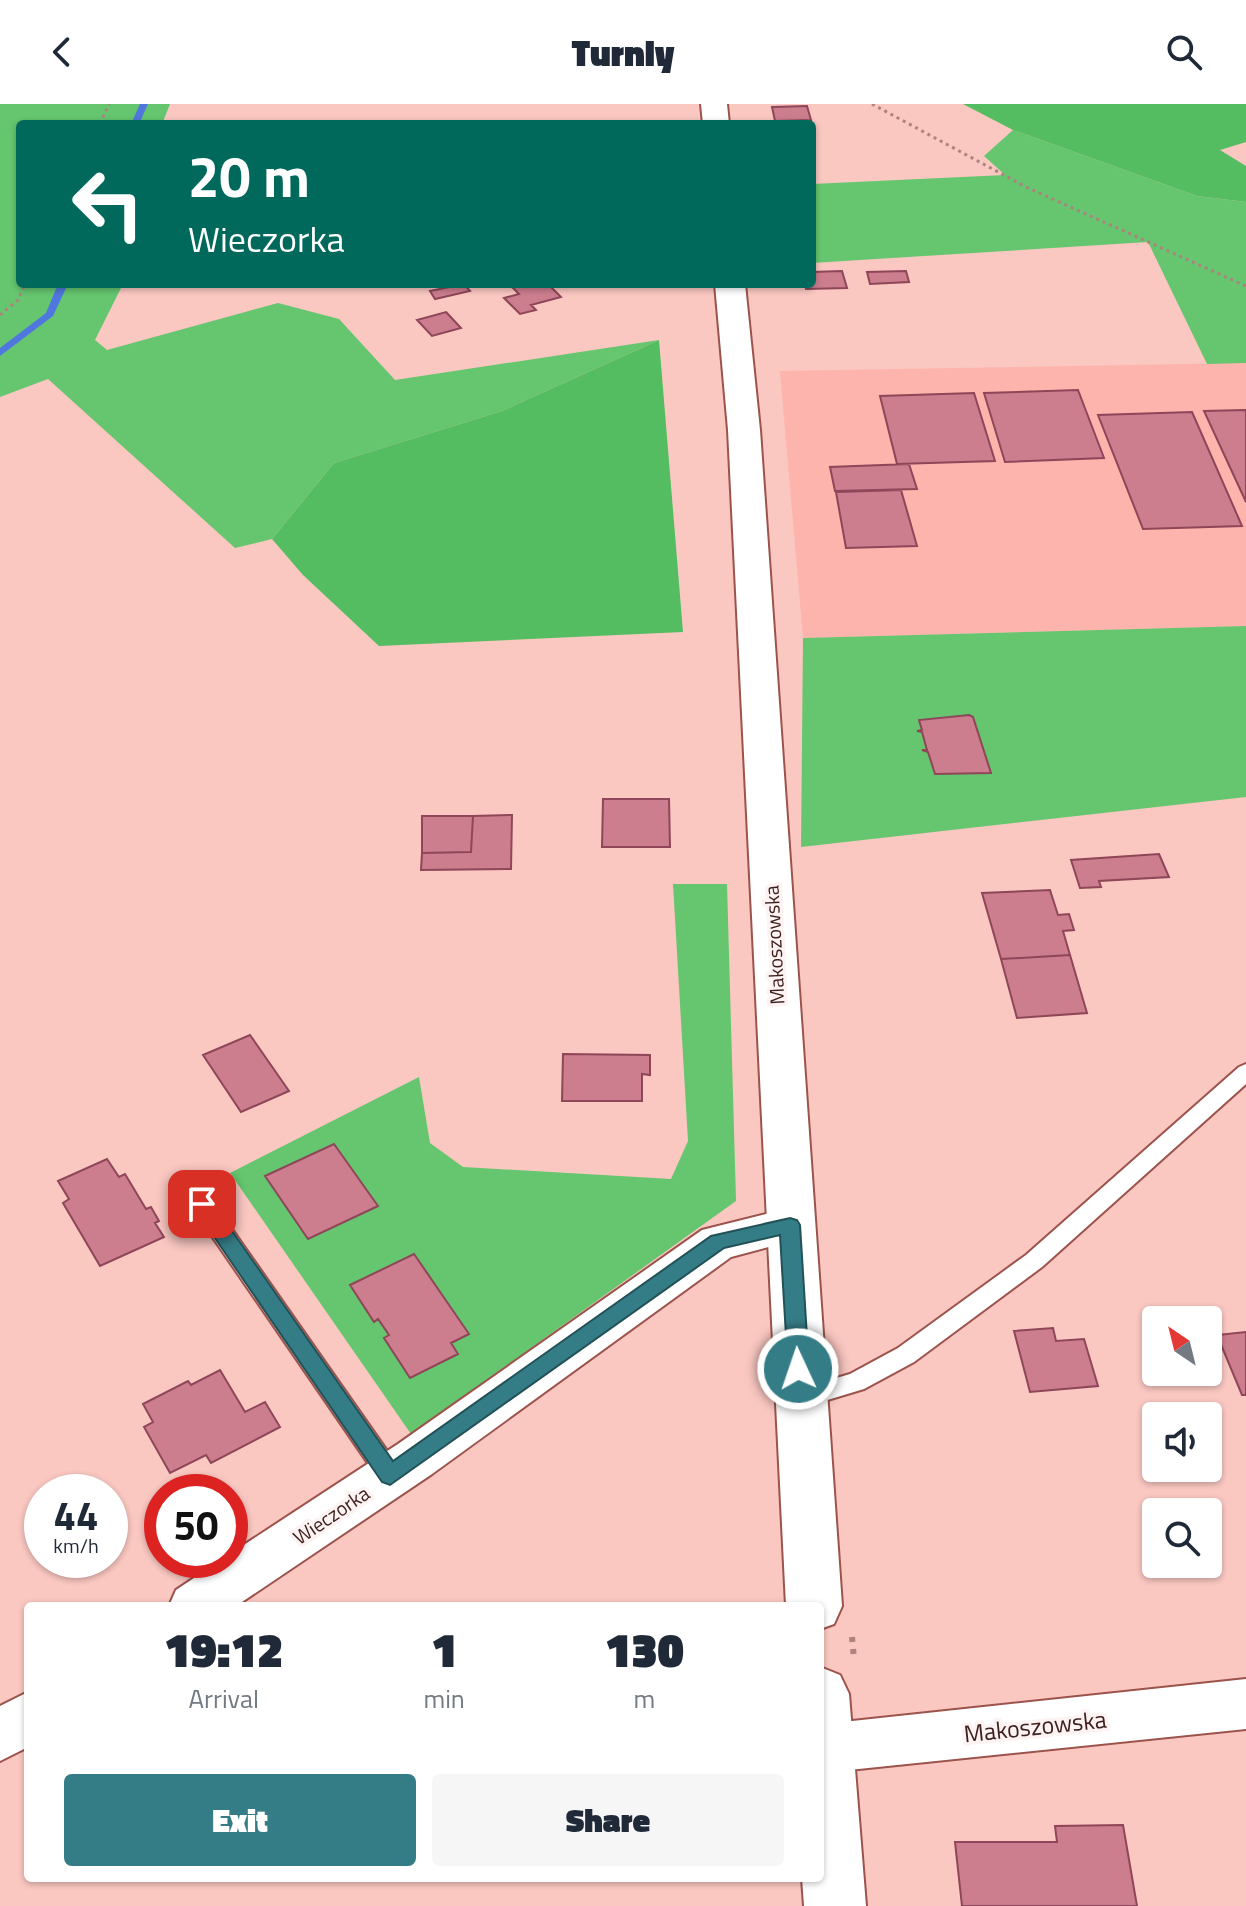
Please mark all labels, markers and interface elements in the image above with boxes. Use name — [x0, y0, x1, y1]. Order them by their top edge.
text: Turnly — [571, 25, 675, 80]
icon: back — [40, 30, 84, 74]
icon: search — [1162, 30, 1206, 74]
text: 20 m — [188, 134, 310, 219]
icon: left — [56, 152, 160, 256]
text: Wieczorka — [188, 211, 345, 266]
street label: Makoszowska — [755, 885, 793, 1005]
pin — [168, 1170, 236, 1238]
icon: arrive — [180, 1182, 224, 1226]
north arrow — [1142, 1306, 1222, 1386]
map controls — [1142, 1306, 1222, 1578]
position arrow — [756, 1327, 840, 1411]
button: sound — [1142, 1402, 1222, 1482]
speed limit sign: 50 — [144, 1474, 248, 1578]
street label: Wieczorka — [286, 1478, 376, 1552]
text: 44 — [54, 1485, 98, 1546]
button: search — [1142, 1498, 1222, 1578]
text: km/h — [53, 1530, 99, 1561]
text: 19:12 — [164, 1613, 283, 1686]
text: 1 — [431, 1613, 457, 1686]
text: 130 — [605, 1613, 684, 1686]
text: Arrival — [188, 1679, 259, 1718]
text: min — [423, 1679, 465, 1718]
text: m — [634, 1679, 655, 1718]
street label: Makoszowska — [962, 1701, 1108, 1751]
button: Exit — [64, 1774, 416, 1866]
button: Share — [432, 1774, 784, 1866]

